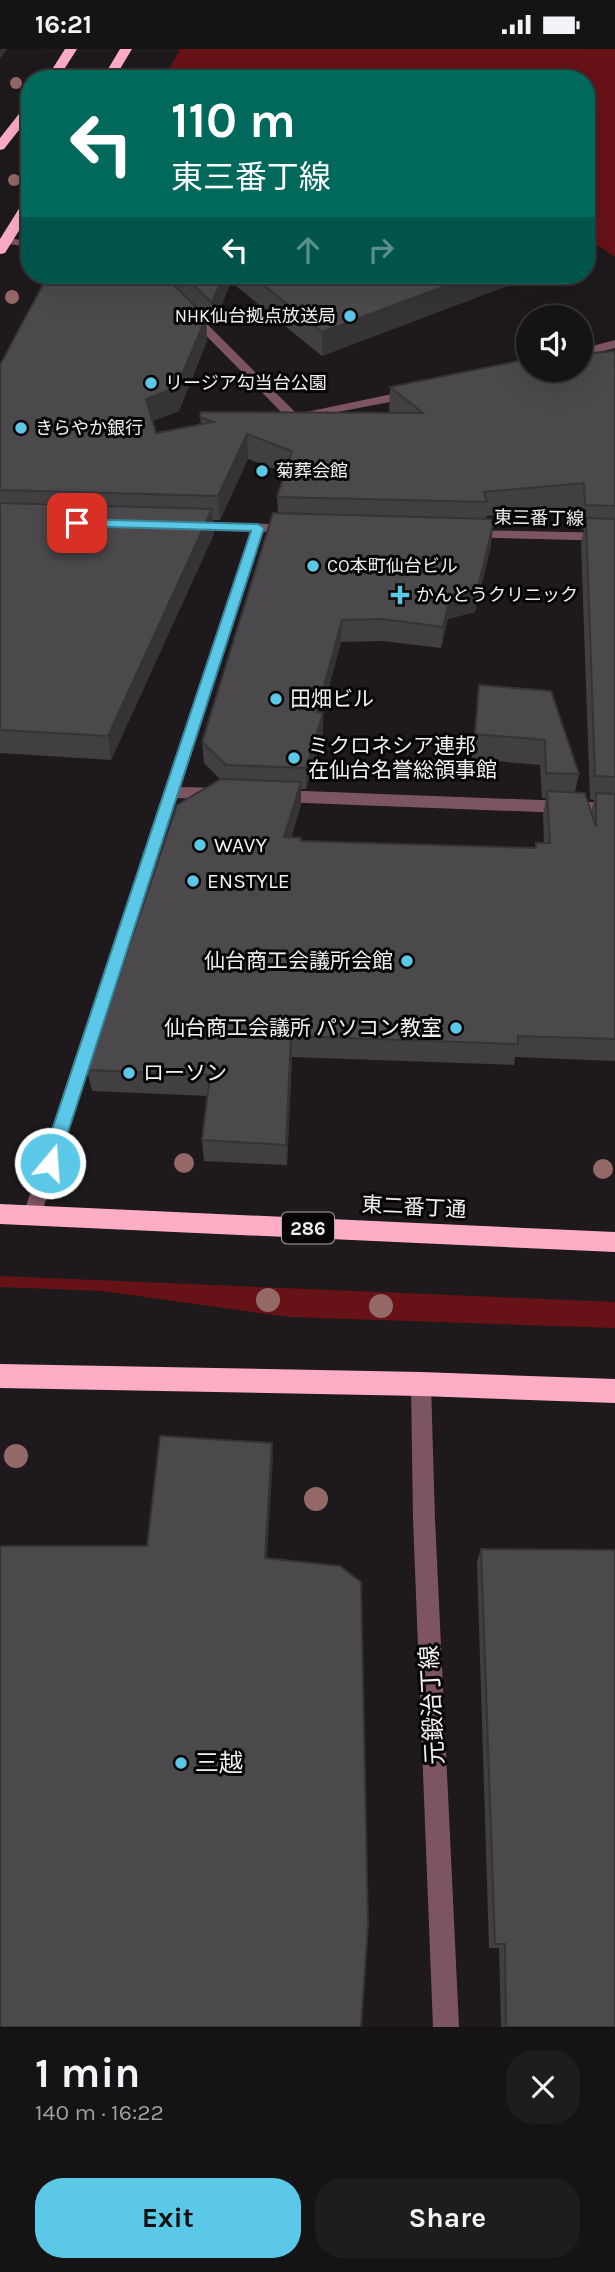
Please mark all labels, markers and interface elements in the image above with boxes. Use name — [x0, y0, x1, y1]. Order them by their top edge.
text: 16:21 — [35, 9, 92, 40]
text: 110 m — [171, 92, 296, 149]
icon: left — [56, 98, 147, 189]
text: 東三番丁線 — [171, 159, 331, 196]
icon: left — [216, 231, 254, 269]
icon: ahead — [289, 231, 327, 269]
icon: right — [362, 231, 400, 269]
place label: NHK仙台拠点放送局 — [175, 305, 336, 327]
map controls — [516, 305, 593, 382]
button: sound — [516, 305, 593, 382]
marker: NHK仙台拠点放送局 — [342, 308, 358, 324]
place label: リージア勾当台公園 — [165, 372, 327, 394]
marker: リージア勾当台公園 — [143, 375, 159, 391]
place label: きらやか銀行 — [35, 417, 143, 439]
marker: きらやか銀行 — [13, 420, 29, 436]
place label: 菊葬会館 — [276, 460, 348, 482]
marker: 菊葬会館 — [254, 463, 270, 479]
pin — [47, 493, 107, 553]
icon: arrive — [58, 504, 96, 542]
street label: 東三番丁線 — [494, 506, 584, 530]
place label: CO本町仙台ビル — [327, 555, 458, 577]
marker: CO本町仙台ビル — [305, 558, 321, 574]
place label: かんとうクリニック — [416, 584, 578, 606]
marker: かんとうクリニック — [390, 585, 410, 605]
place label: 田畑ビル — [290, 687, 374, 711]
marker: 田畑ビル — [268, 691, 284, 707]
place label: ミクロネシア連邦 在仙台名誉総領事館 — [308, 734, 497, 782]
marker: ミクロネシア連邦 在仙台名誉総領事館 — [286, 750, 302, 766]
place label: WAVY — [214, 833, 267, 857]
marker: WAVY — [192, 837, 208, 853]
place label: ENSTYLE — [207, 869, 290, 893]
marker: ENSTYLE — [185, 873, 201, 889]
place label: 仙台商工会議所会館 — [204, 949, 393, 973]
marker: 仙台商工会議所会館 — [399, 953, 415, 969]
place label: 仙台商工会議所 パソコン教室 — [164, 1016, 442, 1040]
marker: 仙台商工会議所 パソコン教室 — [448, 1020, 464, 1036]
place label: ローソン — [143, 1061, 227, 1085]
marker: ローソン — [121, 1065, 137, 1081]
position arrow — [13, 1126, 87, 1200]
street label: 東二番丁通 — [361, 1192, 467, 1222]
road number: 286 — [282, 1212, 334, 1243]
street label: 元鍛治丁線 — [415, 1644, 449, 1766]
place label: 三越 — [195, 1749, 243, 1777]
marker: 三越 — [173, 1755, 189, 1771]
text: 1 min — [35, 2048, 140, 2098]
button: close — [506, 2050, 580, 2124]
text: 140 m · 16:22 — [35, 2099, 164, 2126]
button: Exit — [35, 2178, 301, 2258]
button: Share — [315, 2178, 580, 2258]

